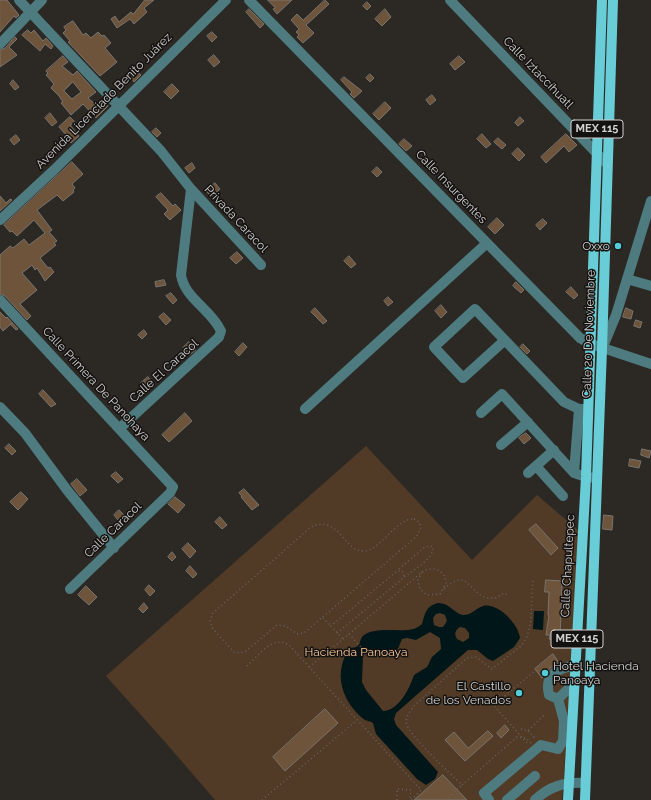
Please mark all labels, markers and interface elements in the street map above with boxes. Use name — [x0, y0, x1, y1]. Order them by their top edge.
street label: Avenida Licenciado Benito Juárez — [33, 30, 175, 172]
street label: Calle Iztaccíhuatl — [500, 34, 576, 112]
road number: MEX 115 — [571, 120, 623, 138]
street label: Calle Insurgentes — [412, 147, 490, 227]
street label: Privada Caracol — [201, 182, 271, 256]
place label: Oxxo — [582, 239, 610, 253]
marker: Oxxo — [613, 241, 623, 251]
street label: Calle 20 De Noviembre — [580, 270, 598, 398]
street label: Calle Primera De Panohaya — [39, 324, 153, 444]
street label: Calle El Caracol — [127, 336, 201, 406]
street label: Calle Caracol — [81, 499, 145, 561]
street label: Calle Chapultepec — [558, 514, 578, 618]
road number: MEX 115 — [551, 630, 603, 648]
park label: Hacienda Panoaya — [305, 645, 407, 659]
place label: Hotel Hacienda Panoaya — [553, 659, 639, 687]
marker: Hotel Hacienda Panoaya — [540, 668, 550, 678]
place label: El Castillo de los Venados — [426, 679, 511, 707]
marker: El Castillo de los Venados — [514, 688, 524, 698]

